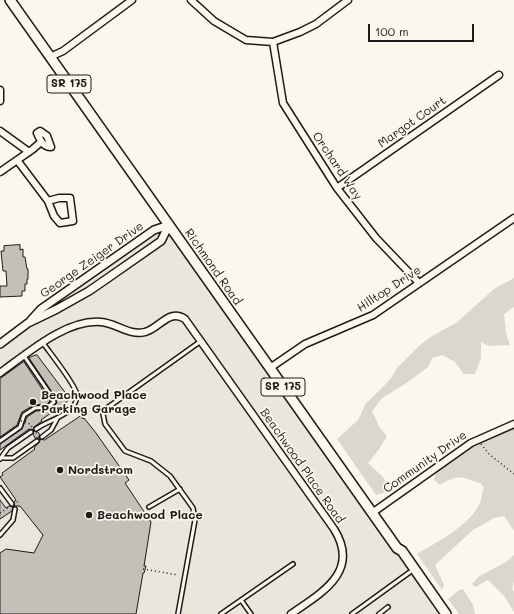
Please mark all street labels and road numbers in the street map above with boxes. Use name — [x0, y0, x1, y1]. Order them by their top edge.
road number: SR 175 — [47, 75, 91, 93]
street label: Margot Court — [375, 93, 449, 151]
street label: Orchard Way — [309, 129, 365, 203]
street label: George Zeiger Drive — [38, 219, 146, 301]
street label: Richmond Road — [181, 226, 245, 308]
street label: Hilltop Drive — [354, 263, 424, 315]
road number: SR 175 — [261, 378, 305, 396]
street label: Beachwood Place Road — [257, 406, 347, 526]
street label: Community Drive — [380, 428, 470, 496]

